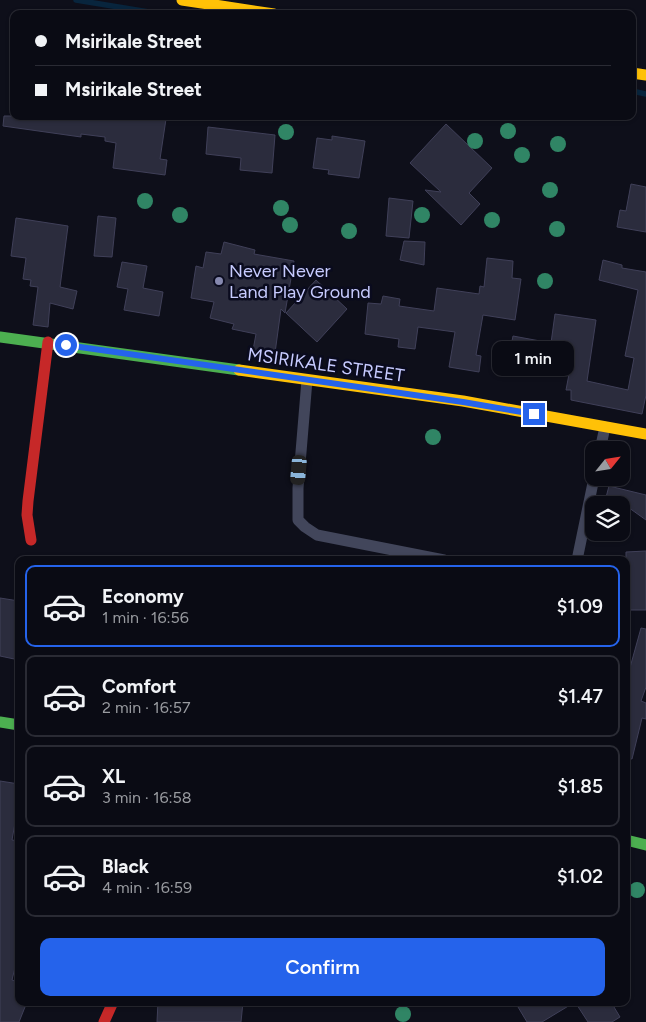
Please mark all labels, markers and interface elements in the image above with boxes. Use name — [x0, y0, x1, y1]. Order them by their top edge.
text: Msirikale Street — [65, 30, 202, 53]
text: Msirikale Street — [65, 78, 202, 101]
place label: Never Never Land Play Ground — [229, 260, 371, 303]
marker: Never Never Land Play Ground — [213, 275, 225, 287]
route start — [55, 334, 77, 356]
callout: 1 min — [493, 342, 575, 376]
street label: MSIRIKALE STREET — [246, 343, 406, 387]
text: 1 min — [514, 349, 552, 368]
route end — [523, 403, 545, 425]
north arrow — [585, 441, 630, 486]
map controls — [585, 441, 630, 541]
car — [290, 454, 307, 486]
button: layers — [585, 496, 630, 541]
icon: car — [42, 584, 87, 629]
text: Economy — [102, 585, 184, 608]
text: $1.09 — [557, 595, 603, 618]
text: 1 min · 16:56 — [102, 608, 189, 627]
icon: car — [42, 674, 87, 719]
text: Comfort — [102, 675, 177, 698]
text: $1.47 — [558, 685, 603, 708]
text: 2 min · 16:57 — [102, 698, 191, 717]
icon: car — [42, 764, 87, 809]
text: XL — [102, 765, 125, 788]
text: $1.85 — [557, 775, 603, 798]
text: 3 min · 16:58 — [102, 788, 192, 807]
icon: car — [42, 854, 87, 899]
text: Black — [102, 855, 149, 878]
text: $1.02 — [557, 865, 603, 888]
text: 4 min · 16:59 — [102, 878, 192, 897]
button: Confirm — [40, 938, 605, 996]

